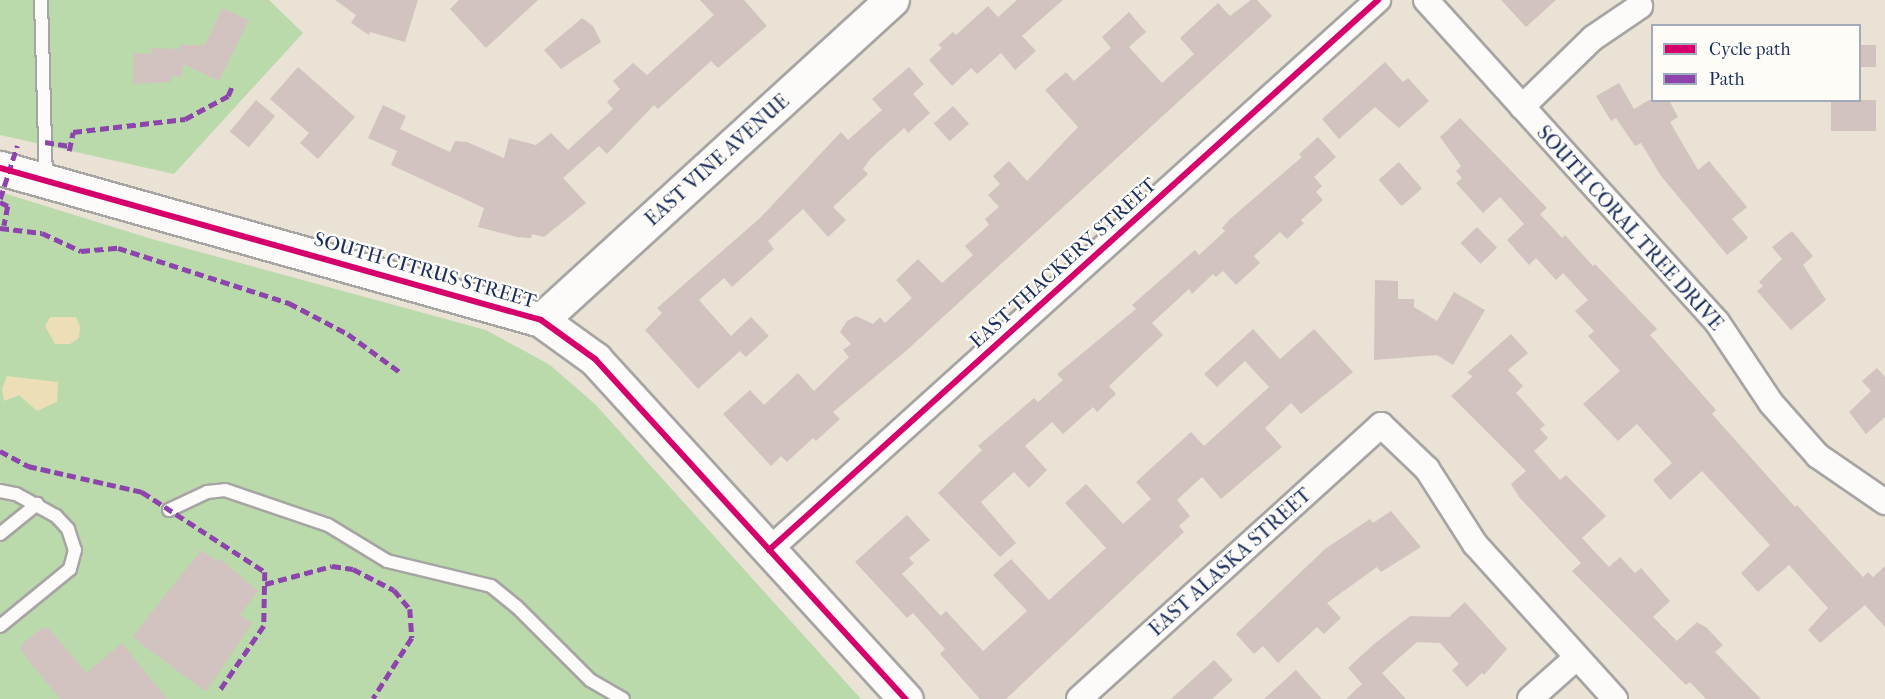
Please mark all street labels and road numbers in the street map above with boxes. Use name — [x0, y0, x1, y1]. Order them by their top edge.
street label: EAST VINE AVENUE — [640, 89, 794, 231]
street label: SOUTH CORAL TREE DRIVE — [1532, 121, 1728, 335]
street label: EAST THACKERY STREET — [965, 173, 1161, 353]
street label: SOUTH CITRUS STREET — [311, 227, 539, 313]
street label: EAST ALASKA STREET — [1144, 483, 1316, 641]

